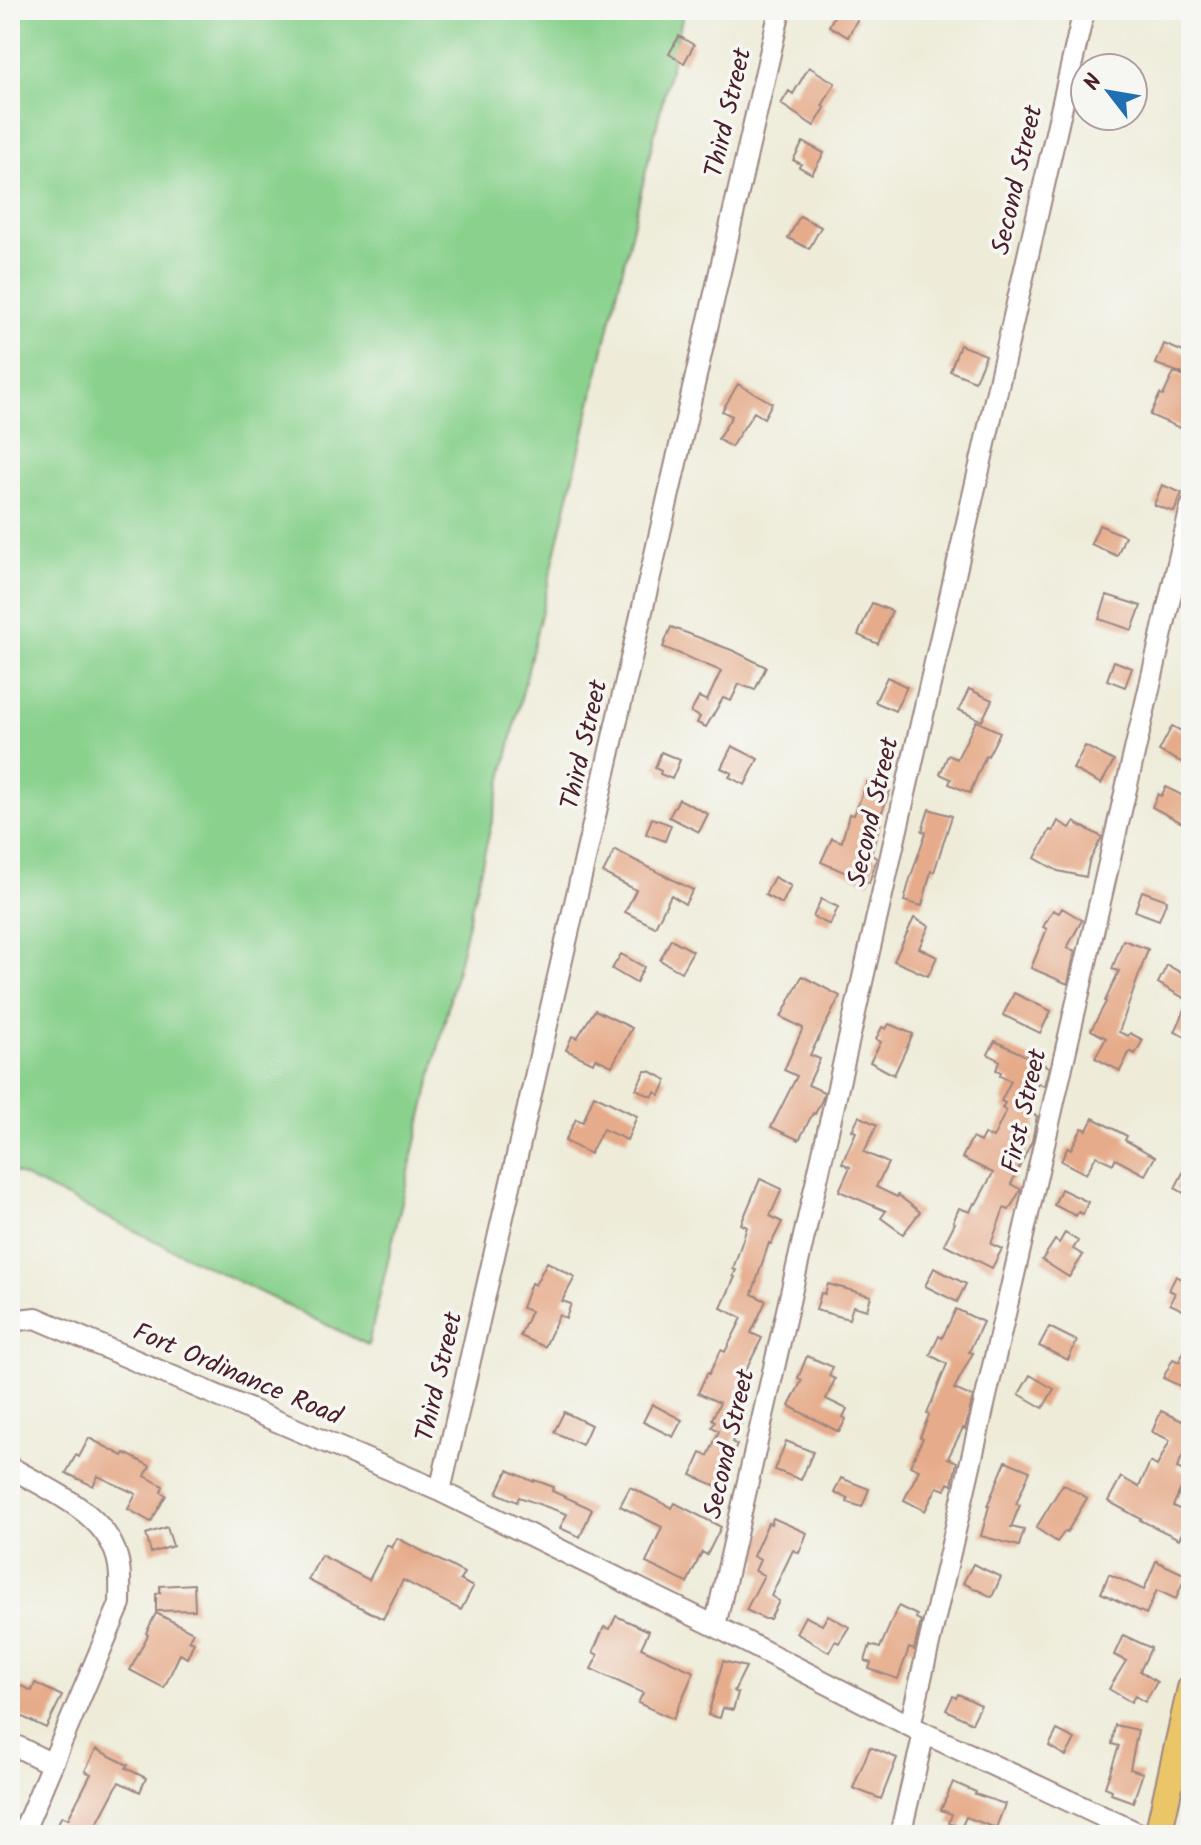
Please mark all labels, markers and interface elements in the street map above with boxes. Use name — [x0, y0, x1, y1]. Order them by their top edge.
street label: Third Street — [694, 43, 765, 182]
north arrow — [1069, 52, 1149, 132]
text: N — [1075, 68, 1113, 98]
street label: Second Street — [980, 100, 1056, 259]
street label: Third Street — [550, 675, 621, 814]
street label: Second Street — [836, 732, 912, 891]
street label: First Street — [990, 1044, 1060, 1177]
street label: Third Street — [405, 1307, 476, 1446]
street label: Fort Ordinance Road — [126, 1312, 349, 1438]
street label: Second Street — [692, 1364, 768, 1523]

